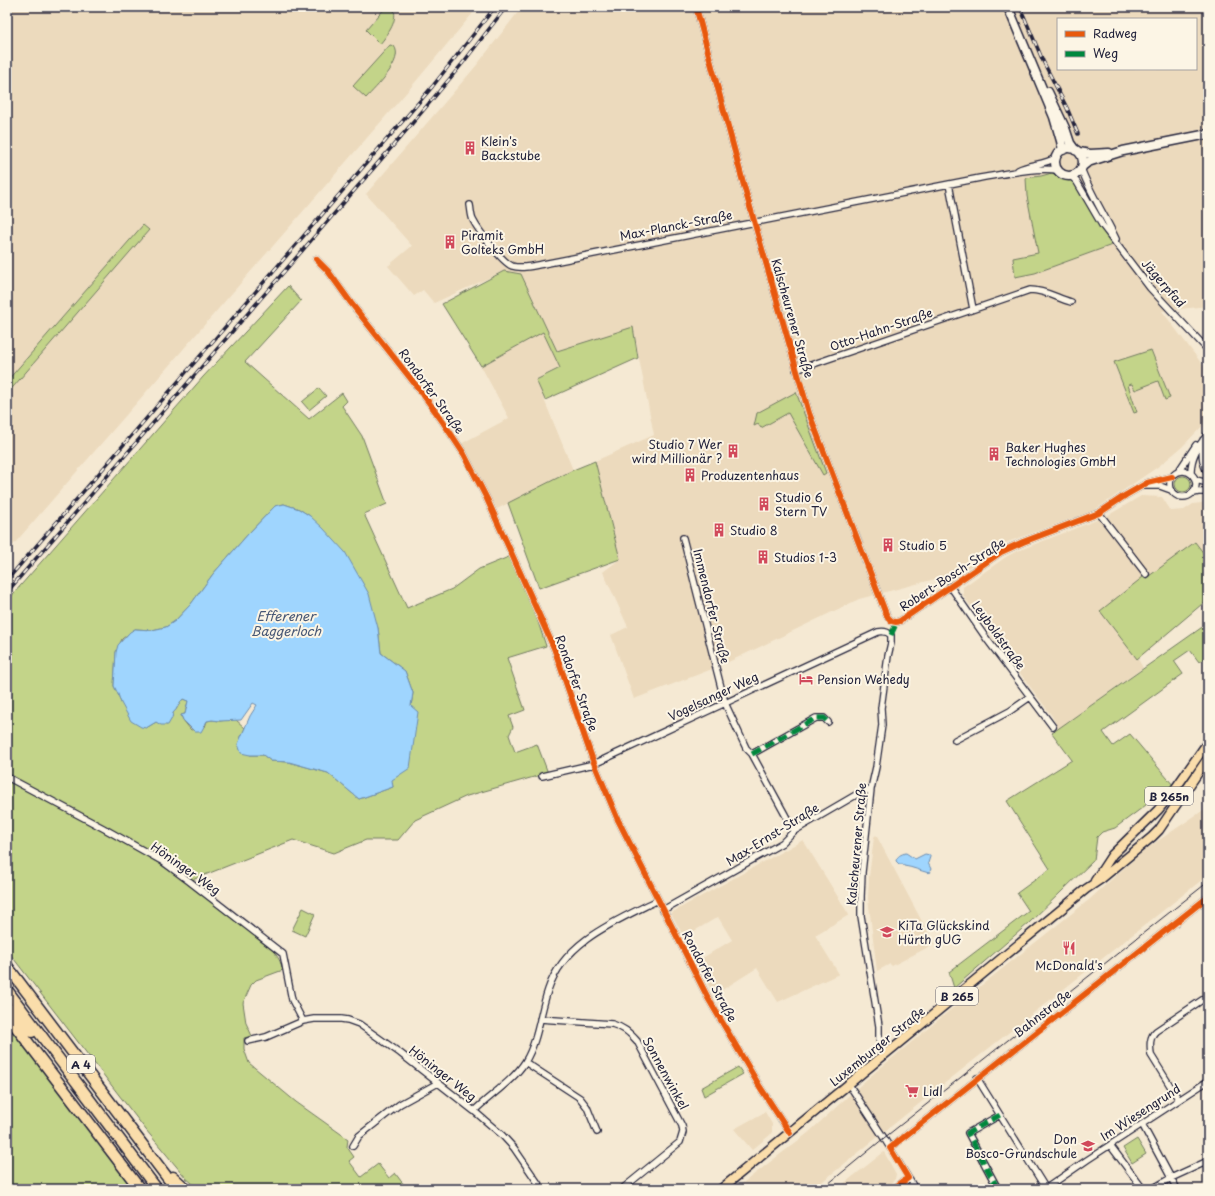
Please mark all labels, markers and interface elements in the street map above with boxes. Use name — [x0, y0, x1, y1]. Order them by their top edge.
legend — [1057, 18, 1197, 70]
text: Radweg — [1093, 24, 1137, 42]
text: Weg — [1093, 44, 1118, 62]
place label: Klein's Backstube — [481, 132, 541, 164]
building icon: Klein's Backstube — [462, 140, 478, 156]
street label: Max-Planck-Straße — [618, 205, 734, 245]
place label: Piramit Golteks GmbH — [461, 226, 544, 258]
building icon: Piramit Golteks GmbH — [442, 234, 458, 250]
street label: Jägerpfad — [1138, 255, 1190, 311]
street label: Kalscheurener Straße — [767, 256, 819, 380]
street label: Otto-Hahn-Straße — [827, 303, 935, 355]
street label: Rondorfer Straße — [395, 345, 469, 437]
place label: Studio 7 Wer wird Millionär ? — [632, 435, 722, 467]
place label: Baker Hughes Technologies GmbH — [1005, 438, 1116, 470]
building icon: Studio 7 Wer wird Millionär ? — [725, 443, 741, 459]
building icon: Baker Hughes Technologies GmbH — [986, 446, 1002, 462]
place label: Produzentenhaus — [701, 466, 800, 484]
building icon: Produzentenhaus — [682, 467, 698, 483]
place label: Studio 6 Stern TV — [775, 488, 827, 520]
building icon: Studio 6 Stern TV — [756, 496, 772, 512]
place label: Studio 8 — [730, 521, 778, 539]
building icon: Studio 8 — [711, 522, 727, 538]
street label: Robert-Bosch-Straße — [896, 533, 1008, 615]
place label: Studio 5 — [899, 536, 947, 554]
building icon: Studio 5 — [880, 537, 896, 553]
street label: Immendorfer Straße — [689, 547, 735, 665]
place label: Studios 1-3 — [774, 548, 837, 566]
building icon: Studios 1-3 — [755, 549, 771, 565]
street label: Leyboldstraße — [968, 597, 1030, 673]
water label: Efferener Baggerloch — [251, 606, 322, 640]
street label: Rondorfer Straße — [551, 632, 603, 734]
street label: Vogelsanger Weg — [665, 667, 761, 725]
place label: Pension Wehedy — [817, 670, 910, 688]
hotel icon: Pension Wehedy — [798, 671, 814, 687]
street label: Kalscheurener Straße — [842, 782, 870, 906]
road number: B 265n — [1145, 787, 1193, 805]
street label: Max-Ernst-Straße — [722, 798, 822, 870]
street label: Höninger Weg — [148, 837, 224, 899]
place label: KiTa Glückskind Hürth gUG — [898, 916, 990, 948]
school or university icon: KiTa Glückskind Hürth gUG — [879, 924, 895, 940]
street label: Rondorfer Straße — [678, 927, 742, 1025]
restaurant icon: McDonald's — [1061, 940, 1077, 956]
place label: McDonald's — [1035, 956, 1103, 974]
street label: Bahnstraße — [1009, 985, 1075, 1041]
road number: B 265 — [936, 987, 978, 1005]
street label: Luxemburger Straße — [826, 1002, 928, 1090]
street label: Sonnenwinkel — [639, 1033, 693, 1113]
street label: Höninger Weg — [405, 1041, 481, 1105]
road number: A 4 — [67, 1055, 95, 1073]
street label: Im Wiesengrund — [1096, 1079, 1184, 1145]
place label: Lidl — [923, 1082, 943, 1100]
supermarket icon: Lidl — [904, 1083, 920, 1099]
place label: Don Bosco-Grundschule — [965, 1130, 1077, 1162]
school or university icon: Don Bosco-Grundschule — [1080, 1138, 1096, 1154]

